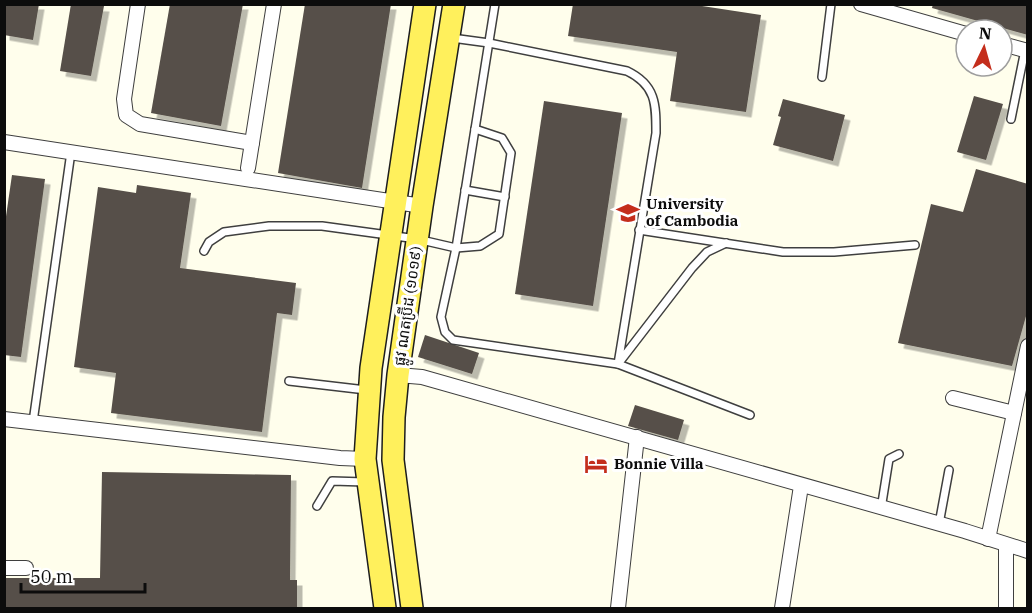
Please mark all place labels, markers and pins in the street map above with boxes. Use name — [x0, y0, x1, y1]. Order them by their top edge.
place label: University of Cambodia — [646, 194, 739, 230]
school or university icon: University of Cambodia — [615, 200, 641, 226]
hotel icon: Bonnie Villa — [583, 451, 609, 477]
place label: Bonnie Villa — [614, 454, 704, 473]

